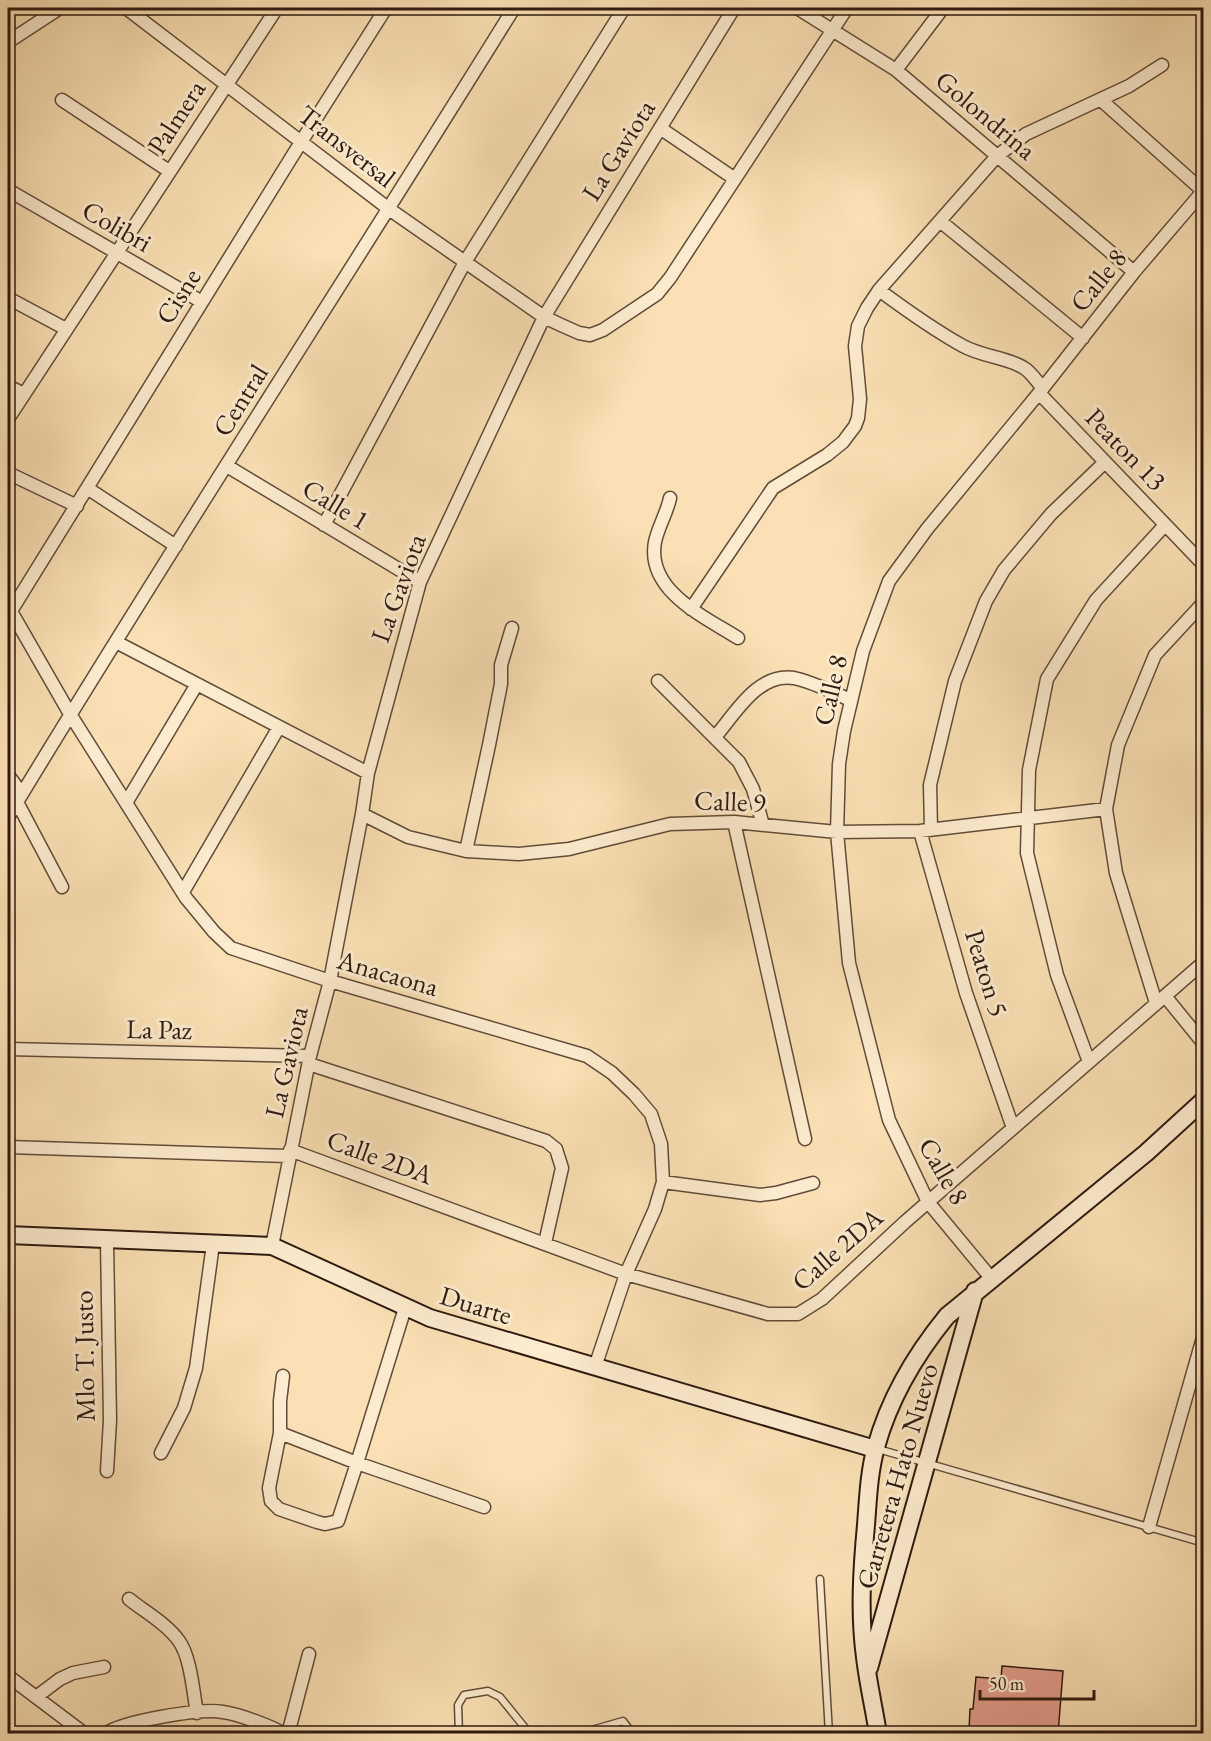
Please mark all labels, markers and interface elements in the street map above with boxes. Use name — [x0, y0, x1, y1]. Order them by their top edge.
street label: Golondrina — [928, 63, 1044, 167]
street label: Palmera — [139, 73, 213, 161]
street label: La Gaviota — [573, 93, 663, 207]
street label: Transversal — [291, 97, 403, 195]
street label: Colibri — [76, 192, 158, 260]
street label: Calle 8 — [1062, 241, 1134, 319]
street label: Cisne — [147, 262, 209, 330]
street label: Central — [204, 357, 276, 443]
street label: Peaton 13 — [1078, 400, 1174, 498]
street label: Calle 1 — [296, 471, 376, 537]
street label: La Gaviota — [362, 529, 434, 647]
street label: Calle 8 — [805, 651, 855, 729]
street label: Calle 9 — [694, 782, 767, 820]
street label: Peaton 5 — [957, 925, 1017, 1021]
street label: Anacaona — [332, 942, 443, 1004]
street label: La Gaviota — [256, 1003, 316, 1121]
street label: La Paz — [126, 1011, 193, 1047]
street label: Calle 2DA — [322, 1122, 438, 1192]
street label: Calle 8 — [911, 1131, 977, 1211]
street label: Calle 2DA — [784, 1199, 890, 1298]
street label: Duarte — [436, 1278, 516, 1332]
street label: Mlo T. Justo — [65, 1290, 103, 1422]
street label: Carretera Hato Nuevo — [848, 1359, 946, 1593]
scale bar — [980, 1663, 1094, 1701]
text: 50 m — [989, 1672, 1024, 1695]

